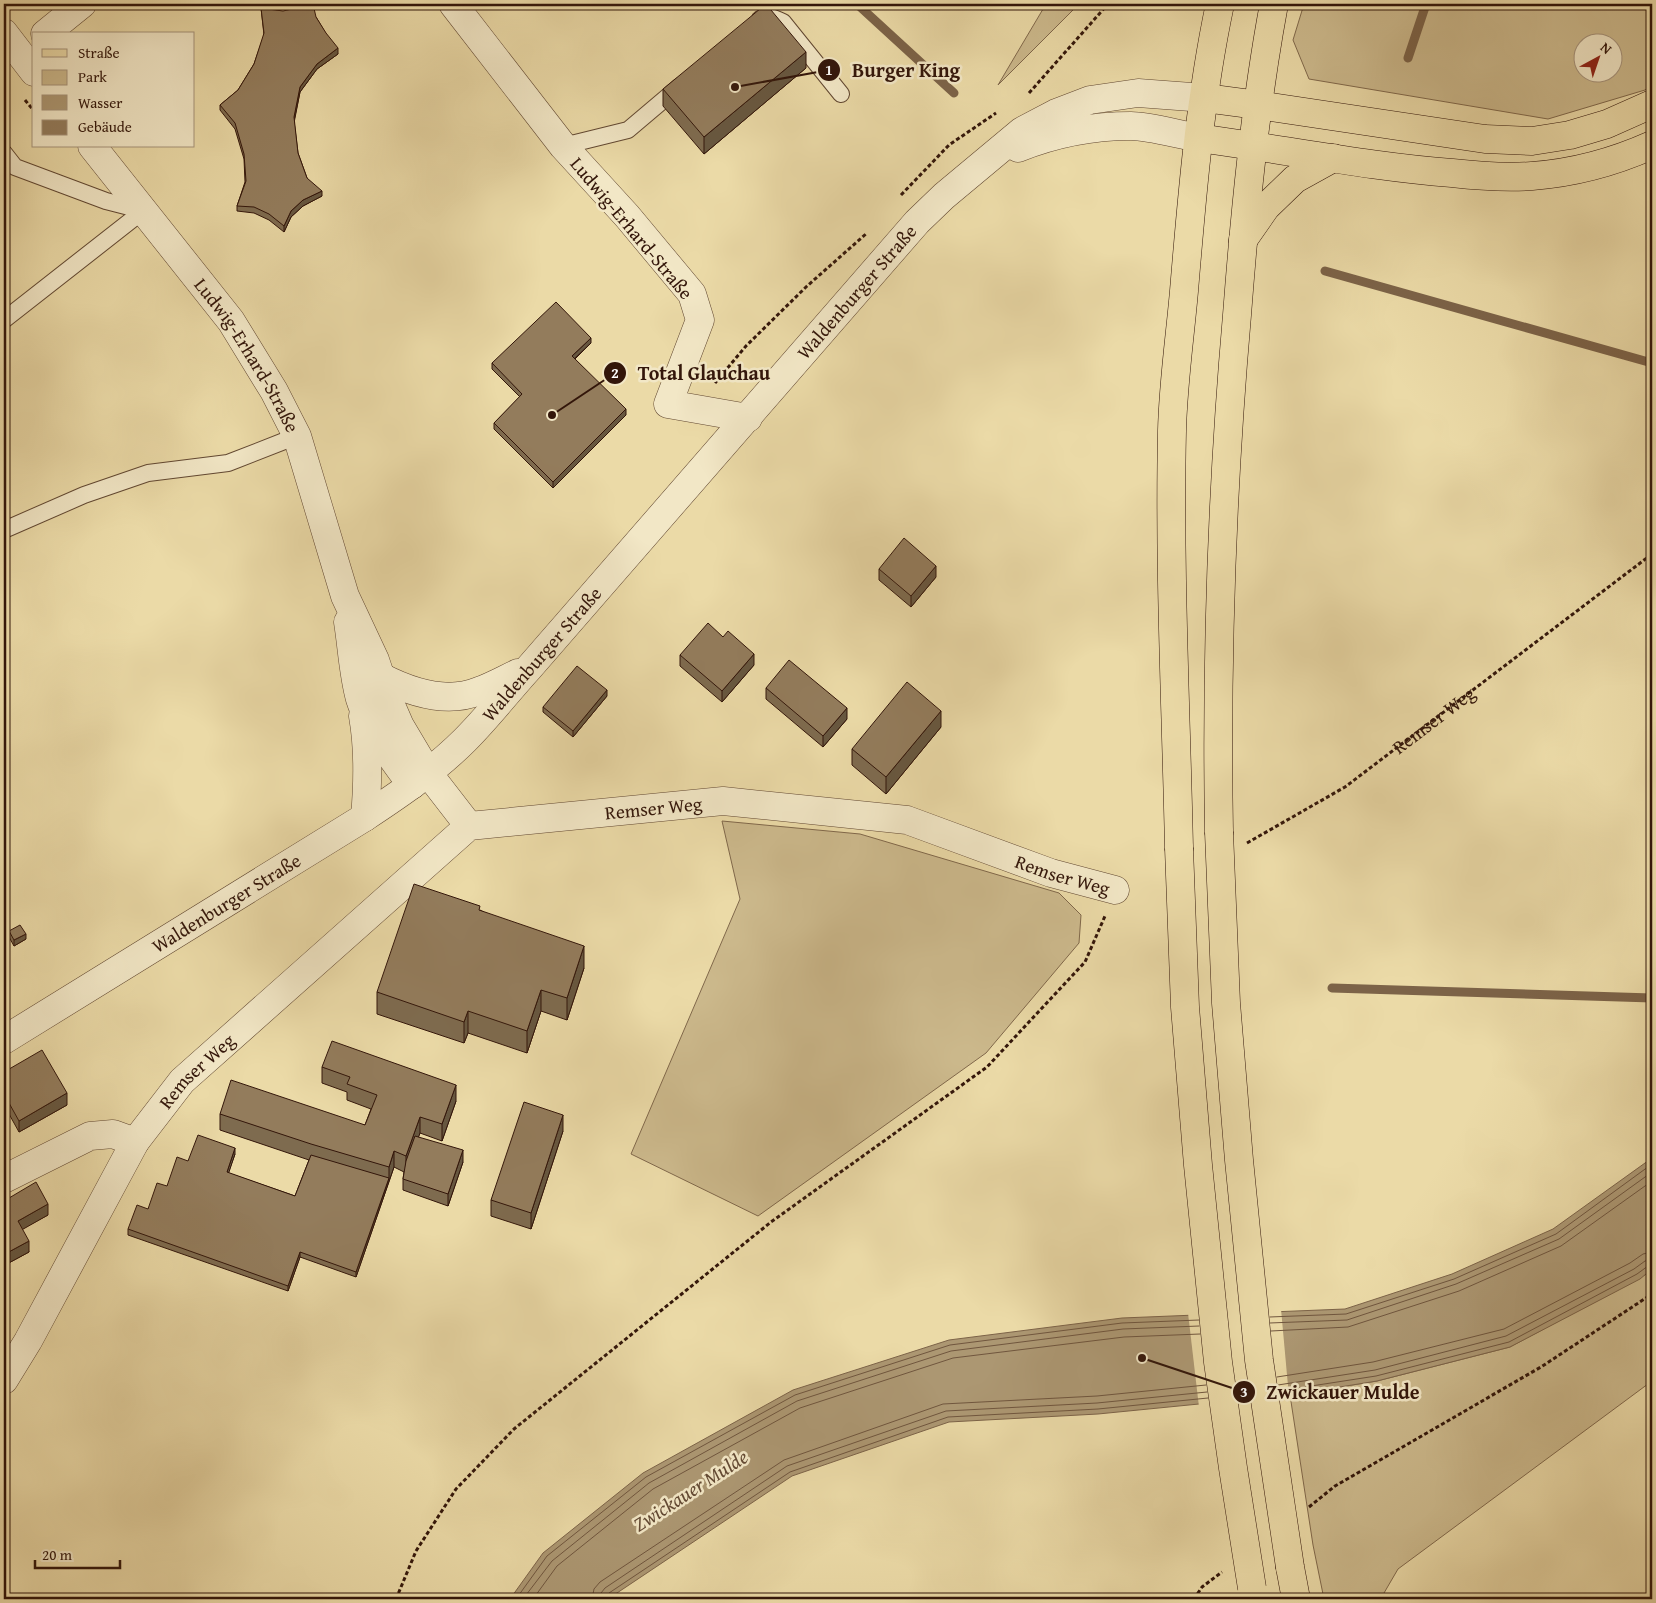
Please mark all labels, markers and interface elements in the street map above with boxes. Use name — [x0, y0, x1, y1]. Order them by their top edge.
legend — [32, 32, 195, 148]
north arrow — [1574, 32, 1624, 82]
text: N — [1596, 37, 1617, 59]
text: Straße — [78, 42, 120, 63]
callout: Burger King — [817, 52, 970, 87]
text: Burger King — [852, 55, 961, 84]
text: 1 — [825, 59, 833, 80]
text: Park — [78, 66, 107, 87]
text: Wasser — [78, 92, 122, 113]
text: Gebäude — [78, 116, 132, 137]
street label: Ludwig-Erhard-Straße — [564, 151, 700, 305]
street label: Waldenburger Straße — [790, 218, 923, 365]
street label: Ludwig-Erhard-Straße — [188, 272, 307, 437]
callout: Total Glauchau — [602, 356, 780, 391]
text: Total Glauchau — [638, 358, 771, 387]
text: 2 — [611, 362, 619, 383]
street label: Waldenburger Straße — [475, 580, 608, 727]
street label: Remser Weg — [1386, 679, 1481, 761]
street label: Remser Weg — [603, 789, 704, 827]
street label: Waldenburger Straße — [146, 846, 306, 960]
street label: Remser Weg — [1011, 847, 1114, 902]
street label: Remser Weg — [152, 1026, 241, 1115]
callout: Zwickauer Mulde — [1232, 1374, 1430, 1409]
text: Zwickauer Mulde — [1266, 1377, 1420, 1406]
text: 3 — [1240, 1381, 1248, 1402]
water label: Zwickauer Mulde — [627, 1442, 753, 1538]
scale bar — [35, 1538, 120, 1570]
text: 20 m — [42, 1544, 73, 1565]

